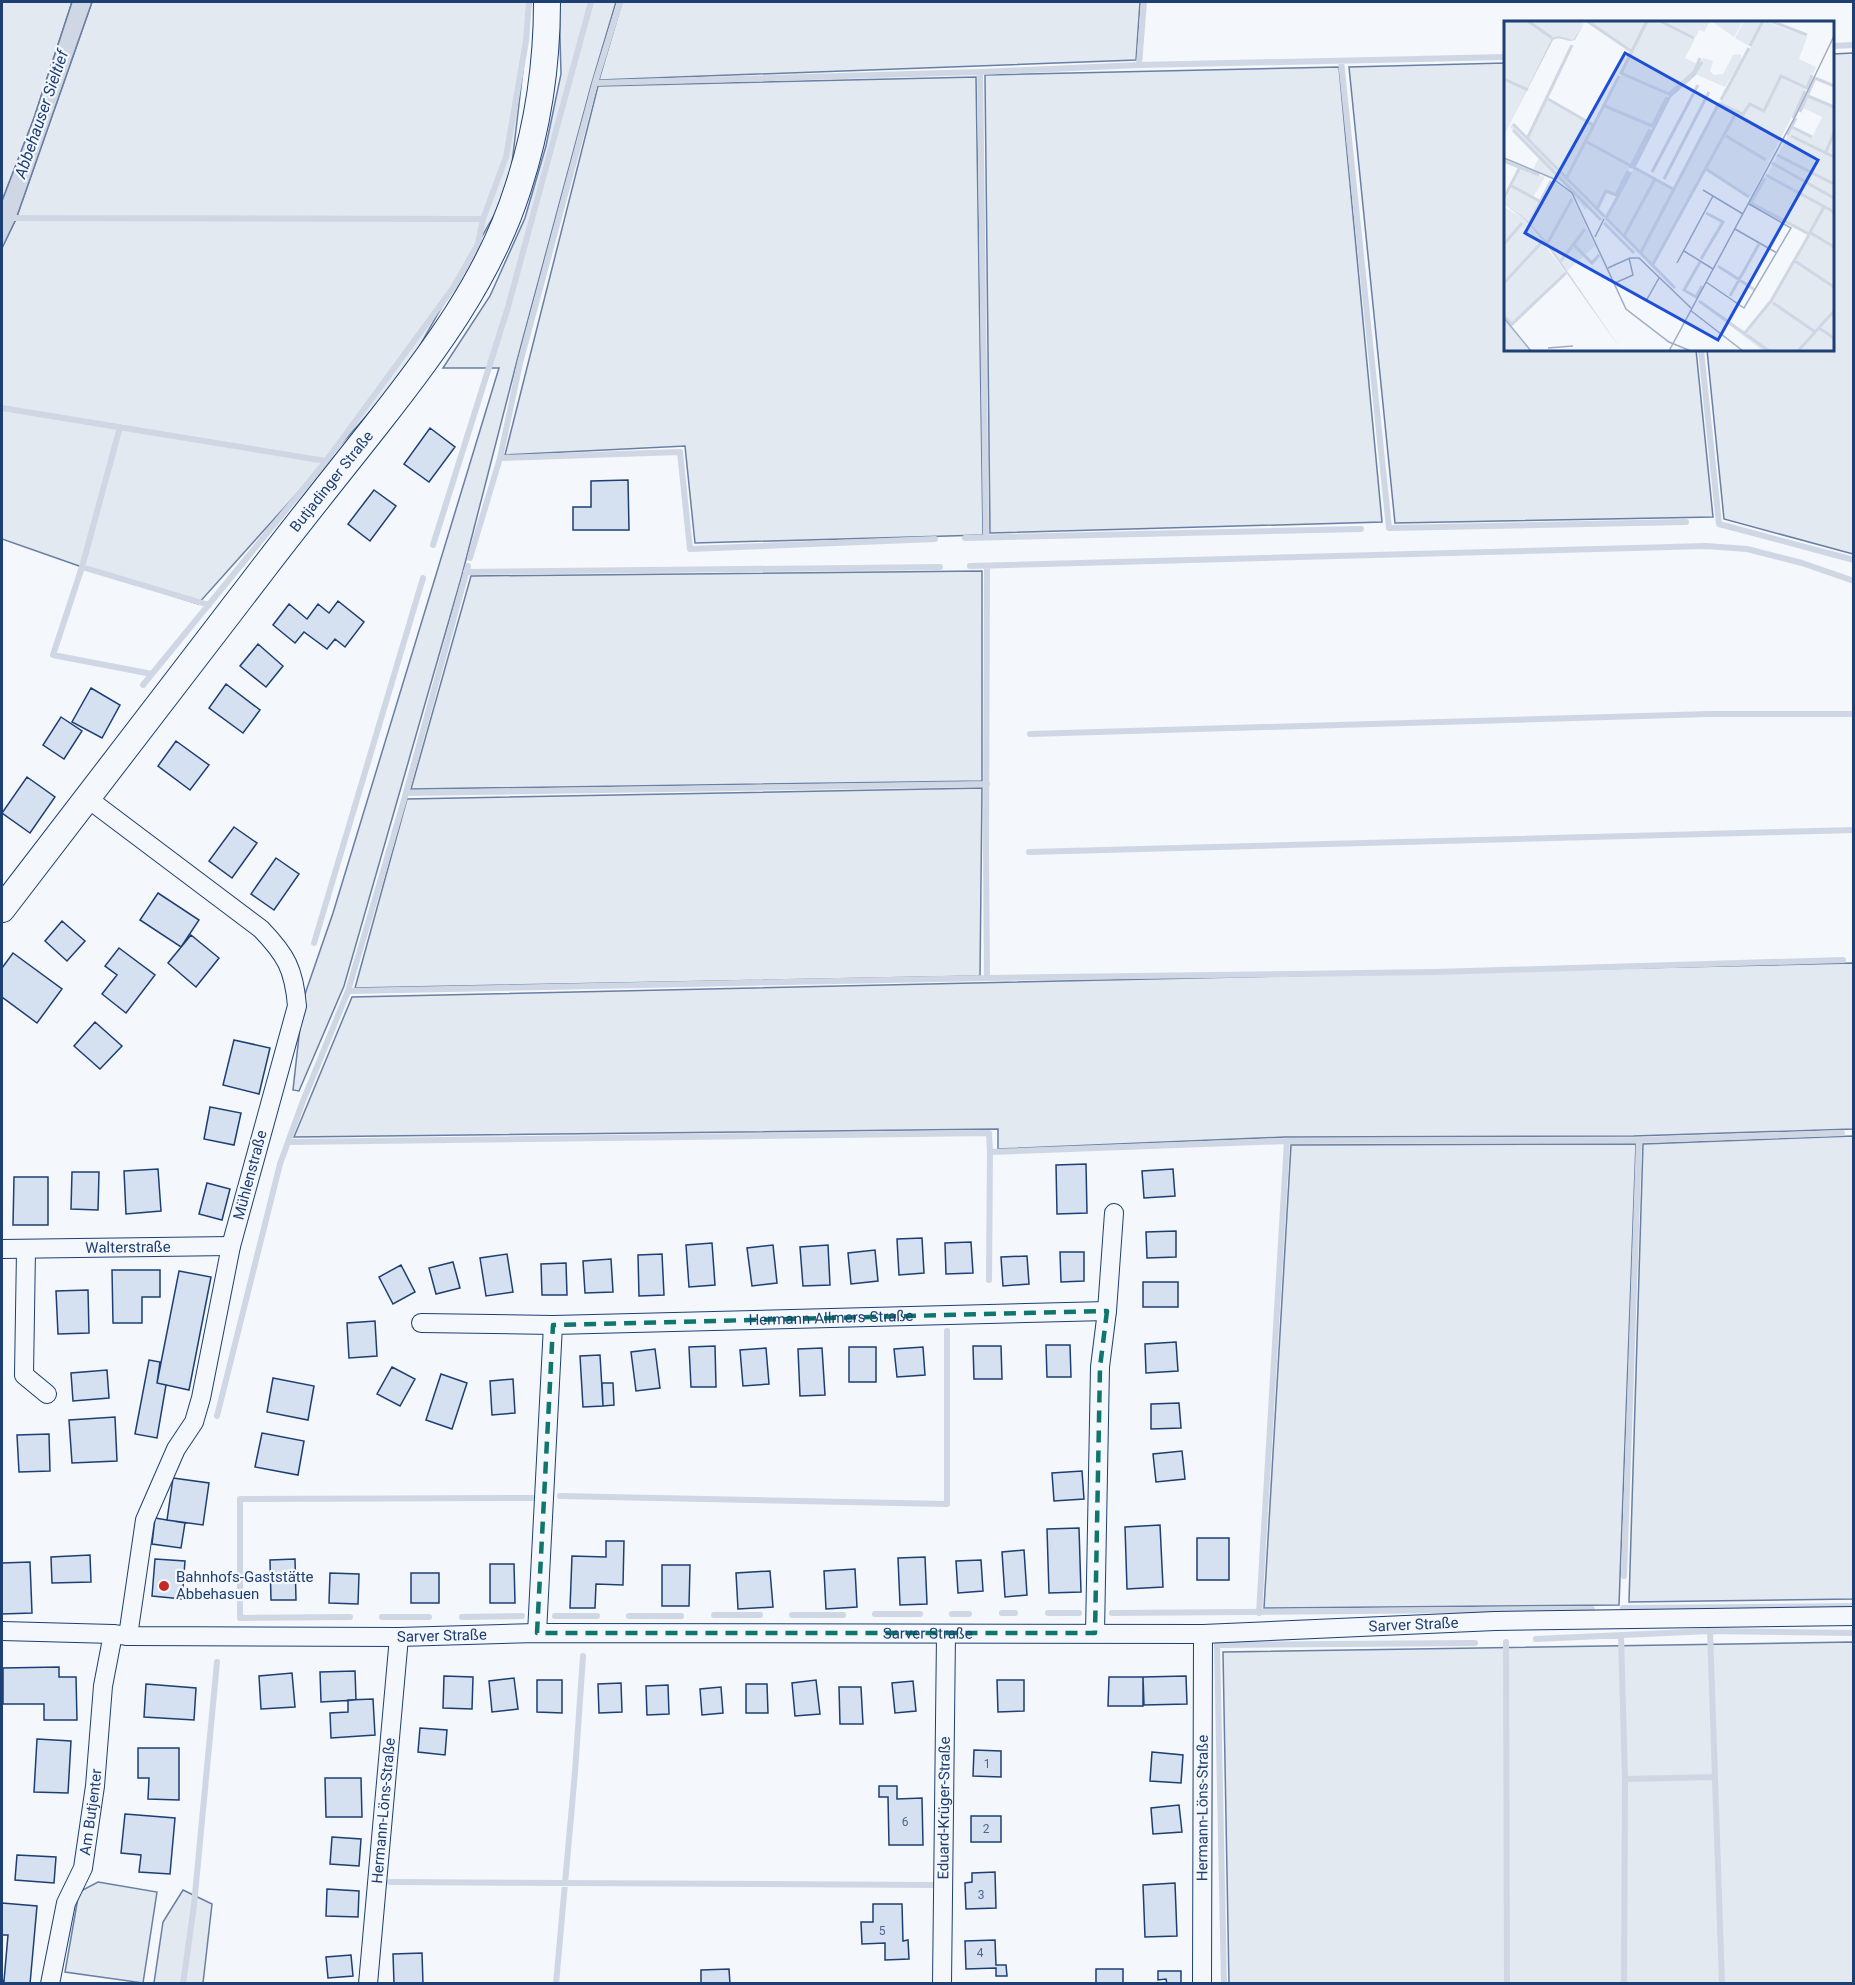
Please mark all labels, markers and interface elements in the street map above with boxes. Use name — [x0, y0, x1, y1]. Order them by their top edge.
inset map — [1504, 21, 1834, 351]
water label: Abbehauser Sieltief — [10, 46, 73, 182]
street label: Butjadinger Straße — [286, 427, 377, 535]
street label: Mühlenstraße — [229, 1128, 271, 1222]
street label: Walterstraße — [85, 1238, 171, 1257]
street label: Hermann-Allmers-Straße — [748, 1307, 914, 1329]
place label: Bahnhofs-Gaststätte Abbehasuen — [176, 1568, 314, 1603]
marker: Bahnhofs-Gaststätte Abbehasuen — [157, 1579, 171, 1593]
street label: Sarver Straße — [1368, 1614, 1459, 1636]
street label: Sarver Straße — [397, 1625, 487, 1646]
street label: Sarver Straße — [883, 1625, 973, 1643]
street label: Hermann-Löns-Straße — [1193, 1735, 1212, 1881]
street label: Eduard-Krüger-Straße — [934, 1736, 954, 1880]
street label: Hermann-Löns-Straße — [368, 1737, 399, 1884]
house number: 1 — [984, 1757, 990, 1771]
street label: Am Butjenter — [76, 1768, 105, 1856]
house number: 6 — [902, 1815, 909, 1829]
house number: 2 — [983, 1822, 990, 1836]
house number: 3 — [978, 1888, 984, 1902]
house number: 5 — [879, 1924, 886, 1938]
house number: 4 — [977, 1946, 984, 1960]

